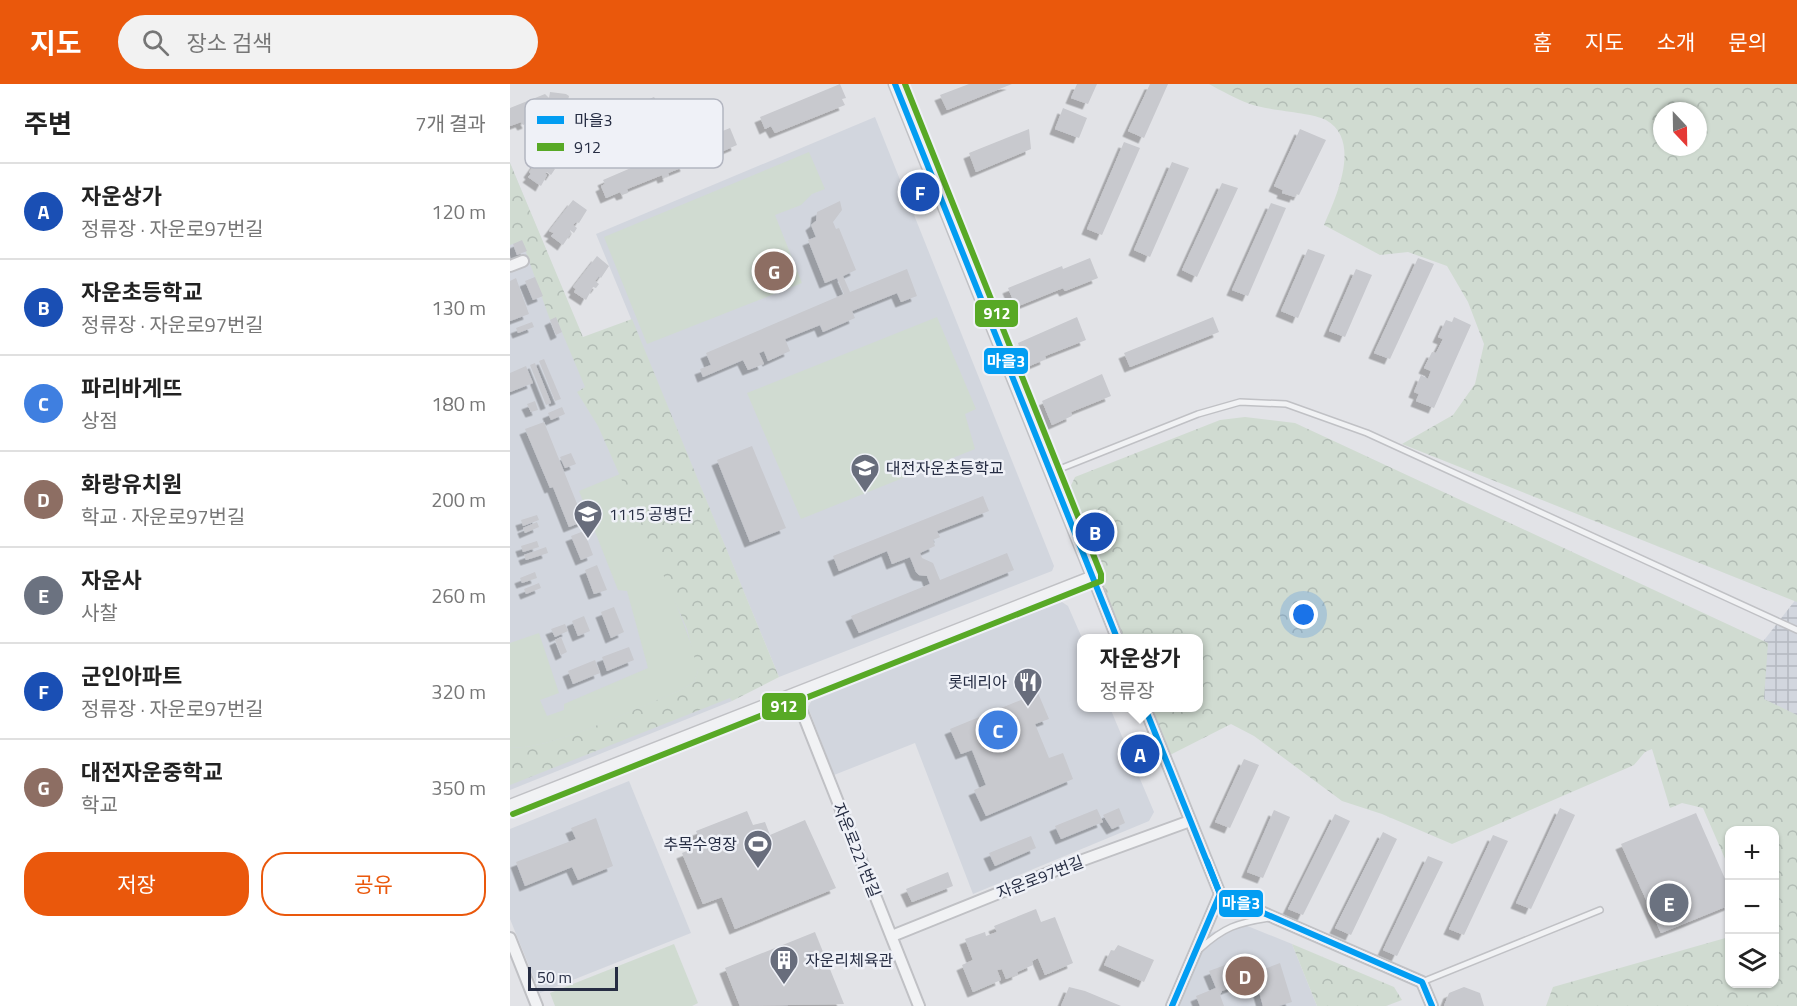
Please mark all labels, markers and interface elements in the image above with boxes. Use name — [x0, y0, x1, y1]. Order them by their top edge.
search box — [118, 15, 538, 69]
text: 지도 — [30, 21, 82, 64]
icon: search — [139, 26, 172, 59]
text: 장소 검색 — [187, 26, 272, 60]
text: 홈 — [1533, 26, 1552, 58]
text: 지도 — [1585, 26, 1624, 58]
text: 소개 — [1657, 26, 1695, 58]
text: 문의 — [1728, 26, 1767, 58]
legend — [525, 99, 723, 168]
north arrow — [1653, 102, 1707, 156]
text: 주변 — [24, 104, 72, 143]
text: 7개 결과 — [415, 108, 486, 139]
text: 마을3 — [574, 108, 612, 132]
text: 912 — [574, 135, 601, 159]
pin: F — [900, 170, 940, 214]
text: 자운상가 — [81, 179, 162, 213]
text: A — [37, 196, 50, 227]
text: 120 m — [431, 196, 486, 227]
text: 정류장 · 자운로97번길 — [81, 213, 264, 244]
pin: G — [754, 248, 794, 294]
text: 자운초등학교 — [81, 275, 202, 309]
text: B — [37, 292, 50, 323]
text: 130 m — [431, 292, 486, 323]
line badge: 912 — [974, 299, 1019, 328]
text: 912 — [984, 301, 1010, 325]
text: 정류장 · 자운로97번길 — [81, 309, 264, 340]
line badge: 마을3 — [983, 347, 1029, 375]
text: 마을3 — [987, 349, 1025, 373]
text: 파리바게뜨 — [81, 371, 182, 405]
text: C — [38, 388, 49, 419]
text: 180 m — [431, 388, 486, 419]
text: 상점 — [81, 405, 118, 436]
school or university icon: 대전자운초등학교 — [849, 452, 881, 494]
place label: 대전자운초등학교 — [886, 456, 1004, 480]
text: 화랑유치원 — [81, 467, 182, 501]
text: D — [37, 484, 50, 515]
text: 200 m — [431, 484, 486, 515]
school or university icon: 1115 공병단 — [572, 498, 604, 540]
text: 학교 · 자운로97번길 — [81, 501, 245, 532]
place label: 1115 공병단 — [609, 502, 693, 526]
pin: B — [1076, 510, 1114, 554]
text: 자운사 — [81, 563, 142, 597]
text: E — [38, 580, 49, 611]
text: 260 m — [431, 580, 486, 611]
text: 사찰 — [81, 597, 118, 628]
your location — [1289, 600, 1318, 629]
popup — [1077, 634, 1203, 712]
text: 자운상가 — [1100, 641, 1180, 675]
text: 군인아파트 — [81, 659, 182, 693]
restaurant icon: 롯데리아 — [1012, 666, 1044, 708]
place label: 롯데리아 — [948, 670, 1007, 694]
text: 정류장 — [1100, 675, 1155, 706]
text: F — [38, 676, 49, 707]
text: 320 m — [431, 676, 486, 707]
line badge: 912 — [761, 692, 807, 721]
text: 정류장 · 자운로97번길 — [81, 693, 264, 724]
text: 912 — [771, 694, 797, 718]
pin: C — [978, 708, 1018, 752]
pin: A — [1120, 732, 1160, 776]
text: 대전자운중학교 — [81, 755, 223, 789]
text: G — [37, 772, 50, 803]
text: 350 m — [431, 772, 486, 803]
text: 학교 — [81, 789, 118, 820]
street label: 자운로221번길 — [827, 799, 887, 901]
map controls — [1725, 826, 1779, 988]
button: + — [1725, 826, 1779, 880]
sports icon: 추목수영장 — [742, 828, 774, 870]
place label: 추목수영장 — [663, 832, 737, 856]
street label: 자운로97번길 — [993, 849, 1087, 905]
button: 저장 — [24, 852, 249, 916]
button: 공유 — [261, 852, 486, 916]
pin: E — [1650, 880, 1688, 926]
button: − — [1725, 880, 1779, 934]
line badge: 마을3 — [1218, 889, 1264, 918]
text: 마을3 — [1222, 891, 1260, 915]
button: layers — [1725, 934, 1779, 988]
building icon: 자운리체육관 — [768, 944, 800, 986]
place label: 자운리체육관 — [805, 948, 894, 972]
pin: D — [1226, 954, 1264, 998]
scale bar — [528, 964, 618, 992]
text: 50 m — [537, 965, 572, 989]

